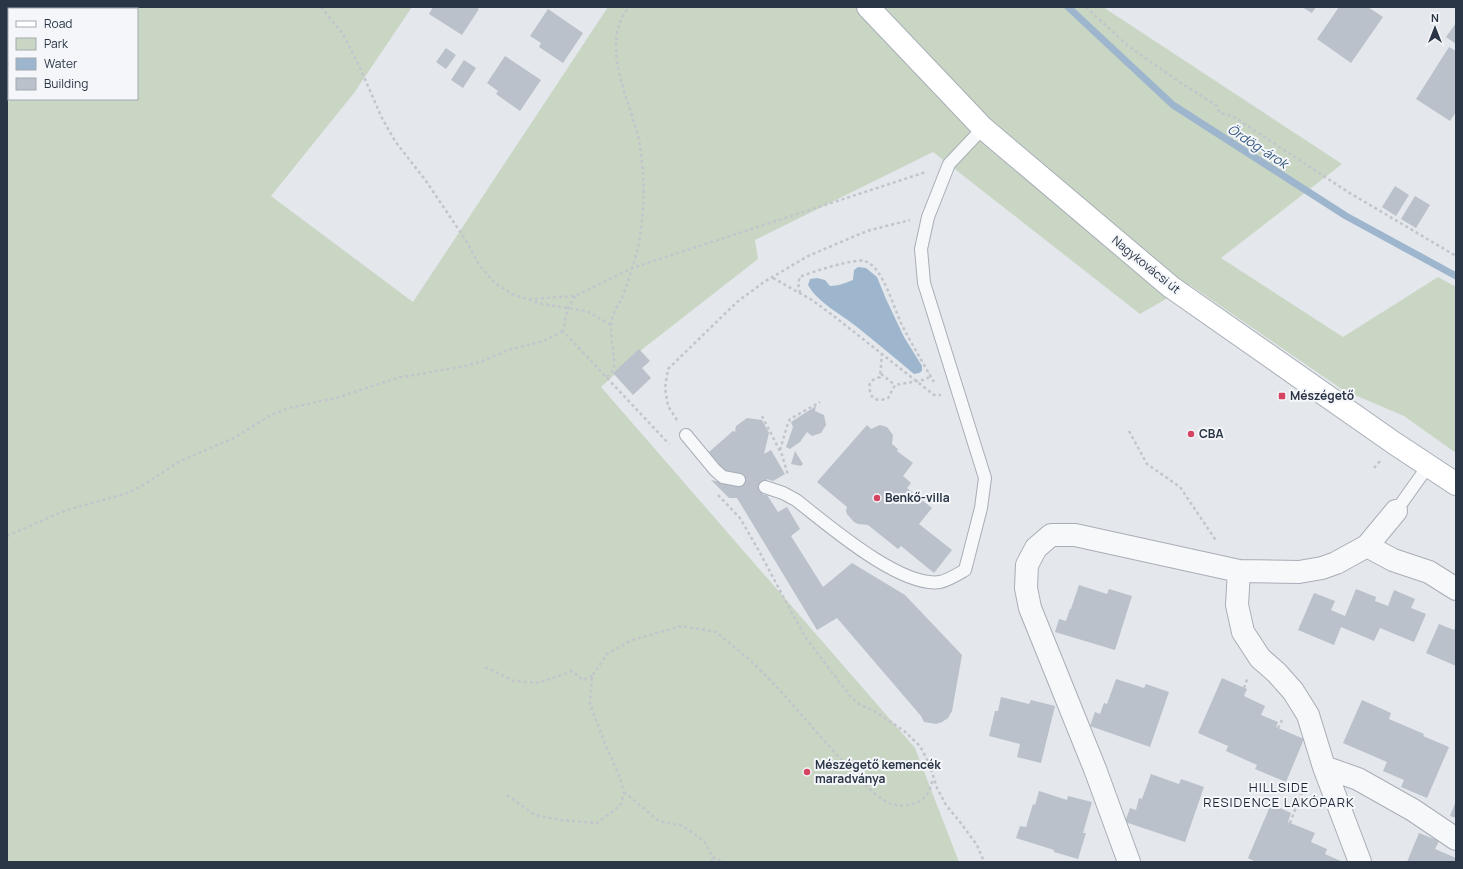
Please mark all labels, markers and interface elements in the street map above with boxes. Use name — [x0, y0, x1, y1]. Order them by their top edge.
legend — [8, 8, 138, 100]
north arrow — [1415, 8, 1455, 48]
text: N — [1431, 10, 1439, 25]
text: Road — [44, 15, 72, 32]
text: Park — [44, 35, 69, 52]
text: Water — [44, 55, 78, 72]
text: Building — [44, 75, 88, 92]
water label: Ördög-árok — [1224, 120, 1294, 174]
street label: Nagykovácsi út — [1109, 232, 1184, 298]
place label: Mészégető — [1290, 387, 1354, 404]
marker: Mészégető — [1277, 391, 1287, 401]
place label: CBA — [1199, 425, 1223, 442]
marker: CBA — [1186, 429, 1196, 439]
place label: Benkő-villa — [885, 489, 950, 506]
marker: Benkő-villa — [872, 493, 882, 503]
place label: Mészégető kemencék maradványa — [815, 756, 941, 787]
marker: Mészégető kemencék maradványa — [802, 767, 812, 777]
district label: HILLSIDE RESIDENCE LAKÓPARK — [1203, 778, 1355, 811]

